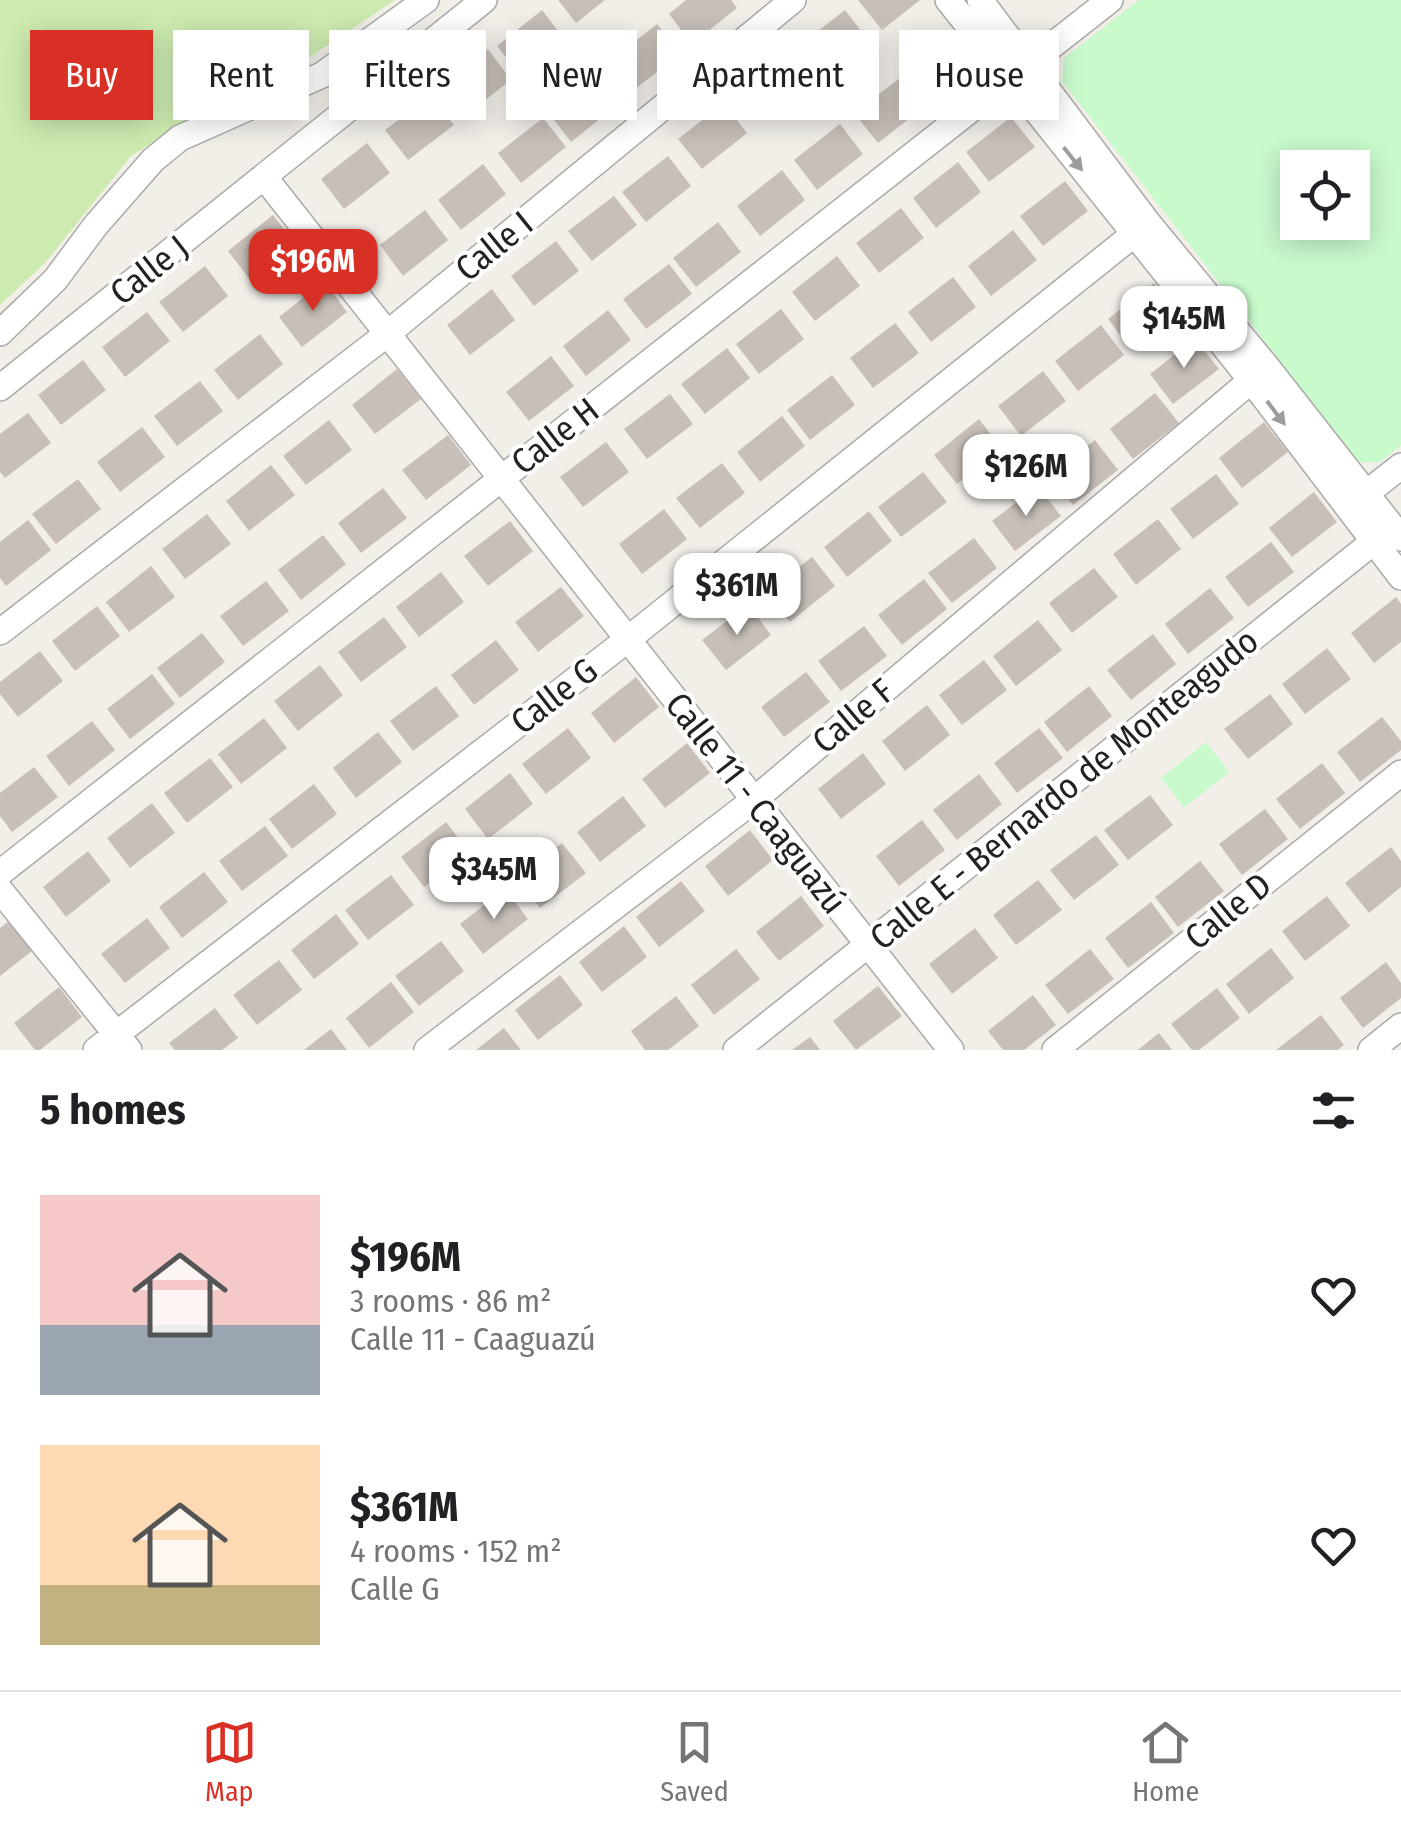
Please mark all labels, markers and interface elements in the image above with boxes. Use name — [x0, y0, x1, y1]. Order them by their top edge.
chip: Buy — [30, 30, 153, 120]
chip: Rent — [173, 30, 309, 120]
chip: Filters — [329, 30, 486, 120]
chip: New — [506, 30, 637, 120]
chip: Apartment — [657, 30, 879, 120]
chip: House — [899, 30, 1059, 120]
one-way arrow — [1062, 146, 1083, 171]
map controls — [1280, 150, 1370, 240]
button: locate — [1280, 150, 1370, 240]
street label: Calle I — [447, 202, 541, 290]
street label: Calle J — [102, 226, 196, 314]
pin: $196M — [243, 229, 383, 314]
text: $196M — [271, 242, 355, 280]
pin: $145M — [1114, 286, 1254, 371]
text: $145M — [1142, 299, 1226, 337]
street label: Calle H — [503, 389, 607, 483]
one-way arrow — [1266, 400, 1286, 426]
pin: $126M — [956, 434, 1096, 519]
text: $126M — [985, 447, 1067, 485]
pin: $361M — [667, 553, 807, 638]
text: $361M — [696, 566, 778, 604]
street label: Calle E - Bernardo de Monteagudo — [862, 619, 1266, 959]
street label: Calle G — [502, 649, 606, 743]
street label: Calle F — [804, 670, 902, 762]
street label: Calle 11 - Caaguazú — [657, 684, 855, 922]
pin: $345M — [424, 837, 564, 922]
text: $345M — [451, 850, 537, 888]
street label: Calle D — [1177, 864, 1279, 958]
icon: filters — [1306, 1083, 1361, 1138]
text: 5 homes — [40, 1085, 186, 1135]
text: $196M — [350, 1232, 461, 1282]
icon: home — [120, 1235, 240, 1355]
icon: heart — [1306, 1268, 1361, 1323]
text: 3 rooms · 86 m² — [350, 1282, 551, 1320]
text: Calle 11 - Caaguazú — [350, 1320, 596, 1358]
text: $361M — [350, 1482, 459, 1532]
icon: home — [120, 1485, 240, 1605]
icon: heart — [1306, 1518, 1361, 1573]
text: 4 rooms · 152 m² — [350, 1532, 562, 1570]
text: Calle G — [350, 1570, 440, 1608]
tab: Map — [202, 1715, 257, 1808]
tab: Saved — [660, 1715, 729, 1808]
tab: Home — [1132, 1715, 1199, 1808]

